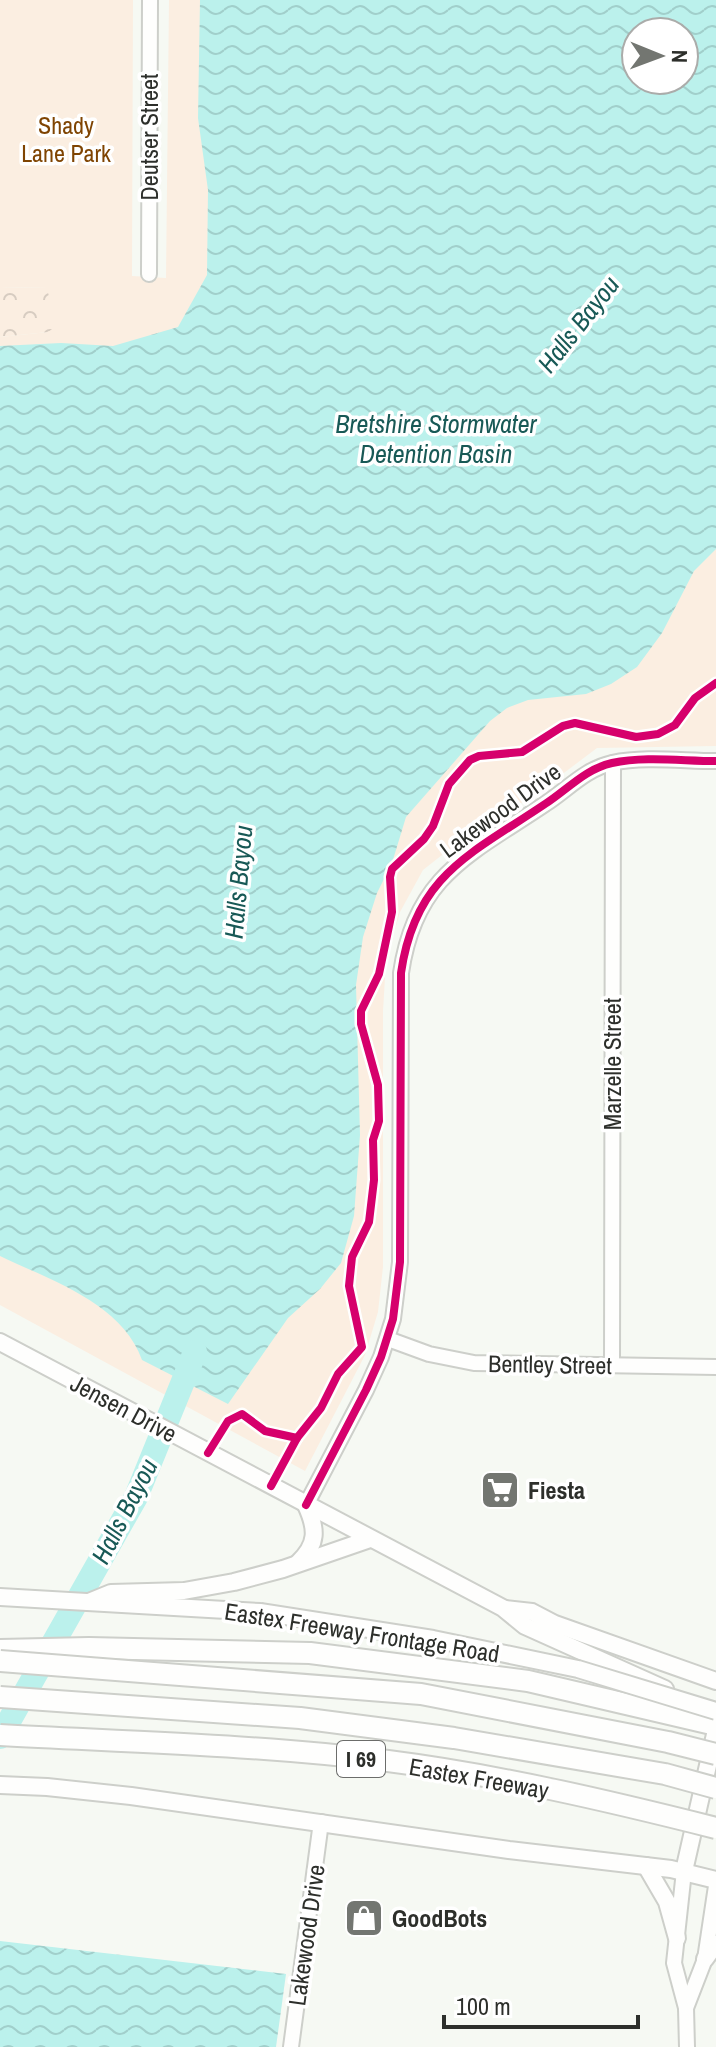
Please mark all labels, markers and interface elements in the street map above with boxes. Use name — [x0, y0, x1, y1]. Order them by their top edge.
north arrow — [620, 16, 700, 96]
text: N — [665, 50, 695, 63]
street label: Deutser Street — [133, 73, 165, 200]
park label: Shady Lane Park — [21, 109, 111, 169]
water label: Halls Bayou — [529, 268, 627, 380]
water label: Bretshire Stormwater Detention Basin — [335, 406, 538, 471]
street label: Lakewood Drive — [433, 755, 567, 865]
water label: Halls Bayou — [216, 824, 260, 940]
street label: Marzelle Street — [596, 997, 628, 1130]
street label: Bentley Street — [488, 1347, 613, 1381]
street label: Jensen Drive — [65, 1367, 183, 1449]
water label: Halls Bayou — [83, 1452, 165, 1570]
supermarket icon: Fiesta — [479, 1469, 521, 1511]
place label: Fiesta — [528, 1474, 585, 1506]
street label: Eastex Freeway Frontage Road — [222, 1594, 502, 1670]
road number: I 69 — [337, 1741, 385, 1777]
street label: Eastex Freeway — [407, 1750, 551, 1806]
street label: Lakewood Drive — [280, 1862, 332, 2008]
shop icon: GoodBots — [343, 1897, 385, 1939]
place label: GoodBots — [392, 1902, 487, 1934]
scale bar — [444, 1979, 638, 2029]
text: 100 m — [456, 1990, 511, 2022]

